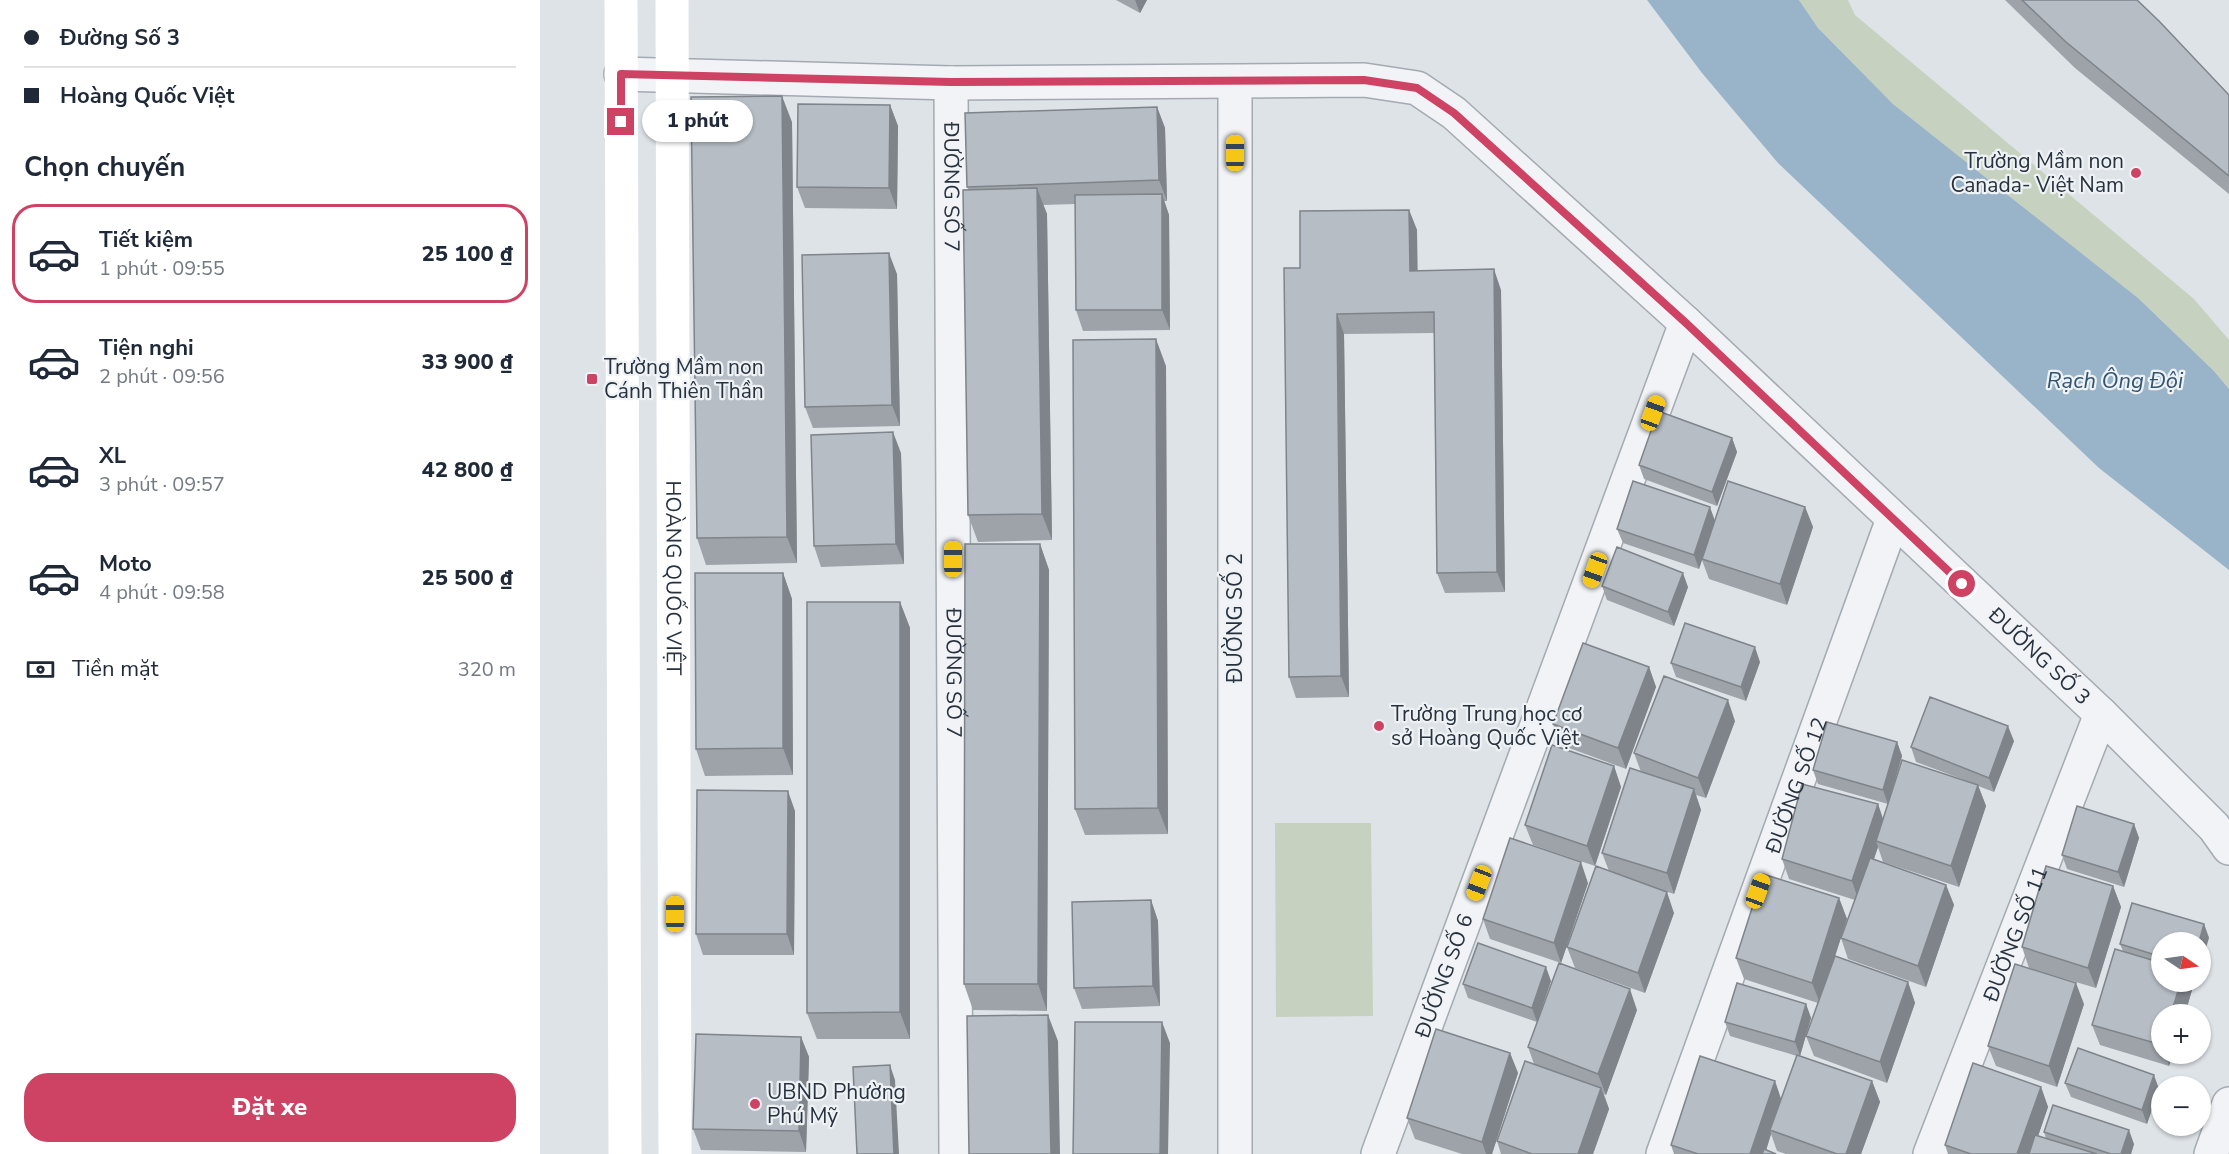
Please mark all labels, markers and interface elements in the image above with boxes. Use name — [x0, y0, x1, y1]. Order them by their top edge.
text: Đường Số 3 — [60, 23, 180, 53]
text: Hoàng Quốc Việt — [60, 81, 234, 111]
callout: 1 phút — [642, 101, 753, 143]
text: 1 phút — [667, 107, 728, 134]
route end — [607, 108, 634, 135]
street label: ĐƯỜNG SỐ 7 — [937, 121, 968, 252]
car — [1226, 135, 1244, 171]
place label: Trường Mầm non Canada- Việt Nam — [1950, 147, 2124, 199]
text: Chọn chuyến — [24, 149, 185, 186]
marker: Trường Mầm non Canada- Việt Nam — [2129, 166, 2143, 180]
text: Tiết kiệm — [99, 225, 193, 255]
icon: car — [27, 227, 81, 281]
text: 25 100 ₫ — [422, 239, 513, 269]
text: 1 phút · 09:55 — [99, 255, 225, 282]
text: Tiện nghi — [99, 333, 194, 363]
icon: car — [27, 335, 81, 389]
text: 33 900 ₫ — [422, 347, 513, 377]
place label: Trường Mầm non Cánh Thiên Thần — [604, 353, 764, 405]
text: 2 phút · 09:56 — [99, 363, 225, 390]
water label: Rạch Ông Đội — [2047, 366, 2184, 396]
marker: Trường Mầm non Cánh Thiên Thần — [585, 372, 599, 386]
car — [1638, 393, 1668, 433]
text: XL — [99, 441, 126, 471]
icon: car — [27, 443, 81, 497]
text: 42 800 ₫ — [422, 455, 513, 485]
text: 3 phút · 09:57 — [99, 471, 225, 498]
street label: HOÀNG QUỐC VIỆT — [659, 480, 690, 676]
car — [944, 541, 962, 577]
text: Moto — [99, 549, 152, 579]
car — [1580, 550, 1610, 590]
icon: car — [27, 551, 81, 605]
street label: ĐƯỜNG SỐ 2 — [1219, 553, 1249, 684]
text: 25 500 ₫ — [422, 563, 513, 593]
route start — [1948, 570, 1975, 597]
text: 4 phút · 09:58 — [99, 579, 225, 606]
street label: ĐƯỜNG SỐ 3 — [1982, 601, 2097, 711]
street label: ĐƯỜNG SỐ 7 — [939, 607, 970, 738]
icon: cash — [24, 653, 57, 686]
text: Tiền mặt — [72, 654, 158, 684]
text: 320 m — [458, 656, 516, 683]
place label: Trường Trung học cơ sở Hoàng Quốc Việt — [1391, 700, 1583, 752]
street label: ĐƯỜNG SỐ 12 — [1759, 714, 1834, 858]
marker: Trường Trung học cơ sở Hoàng Quốc Việt — [1372, 719, 1386, 733]
street label: ĐƯỜNG SỐ 11 — [1976, 862, 2054, 1007]
car — [1464, 863, 1494, 903]
car — [1743, 871, 1773, 911]
car — [666, 896, 684, 932]
street label: ĐƯỜNG SỐ 6 — [1408, 910, 1480, 1043]
north arrow — [2151, 932, 2211, 992]
map controls — [2151, 932, 2211, 1136]
button: + — [2151, 1004, 2211, 1064]
button: Đặt xe — [24, 1073, 516, 1142]
button: − — [2151, 1076, 2211, 1136]
place label: UBND Phường Phú Mỹ — [767, 1078, 906, 1130]
marker: UBND Phường Phú Mỹ — [748, 1097, 762, 1111]

